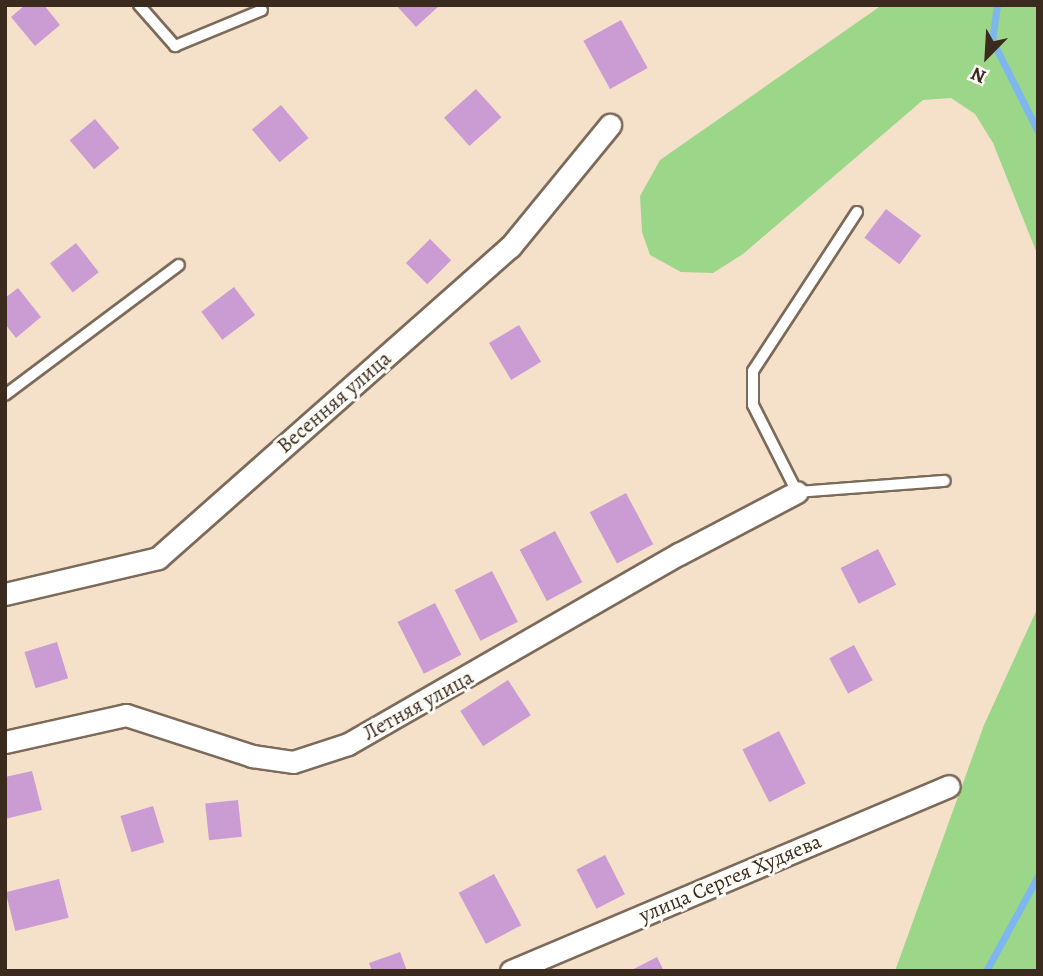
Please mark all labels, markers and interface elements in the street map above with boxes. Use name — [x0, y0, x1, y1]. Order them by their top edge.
north arrow — [952, 21, 1022, 91]
text: N — [967, 60, 990, 90]
street label: Весенняя улица — [272, 346, 396, 458]
street label: Летняя улица — [358, 664, 478, 746]
street label: улица Сергея Худяева — [635, 828, 825, 928]

